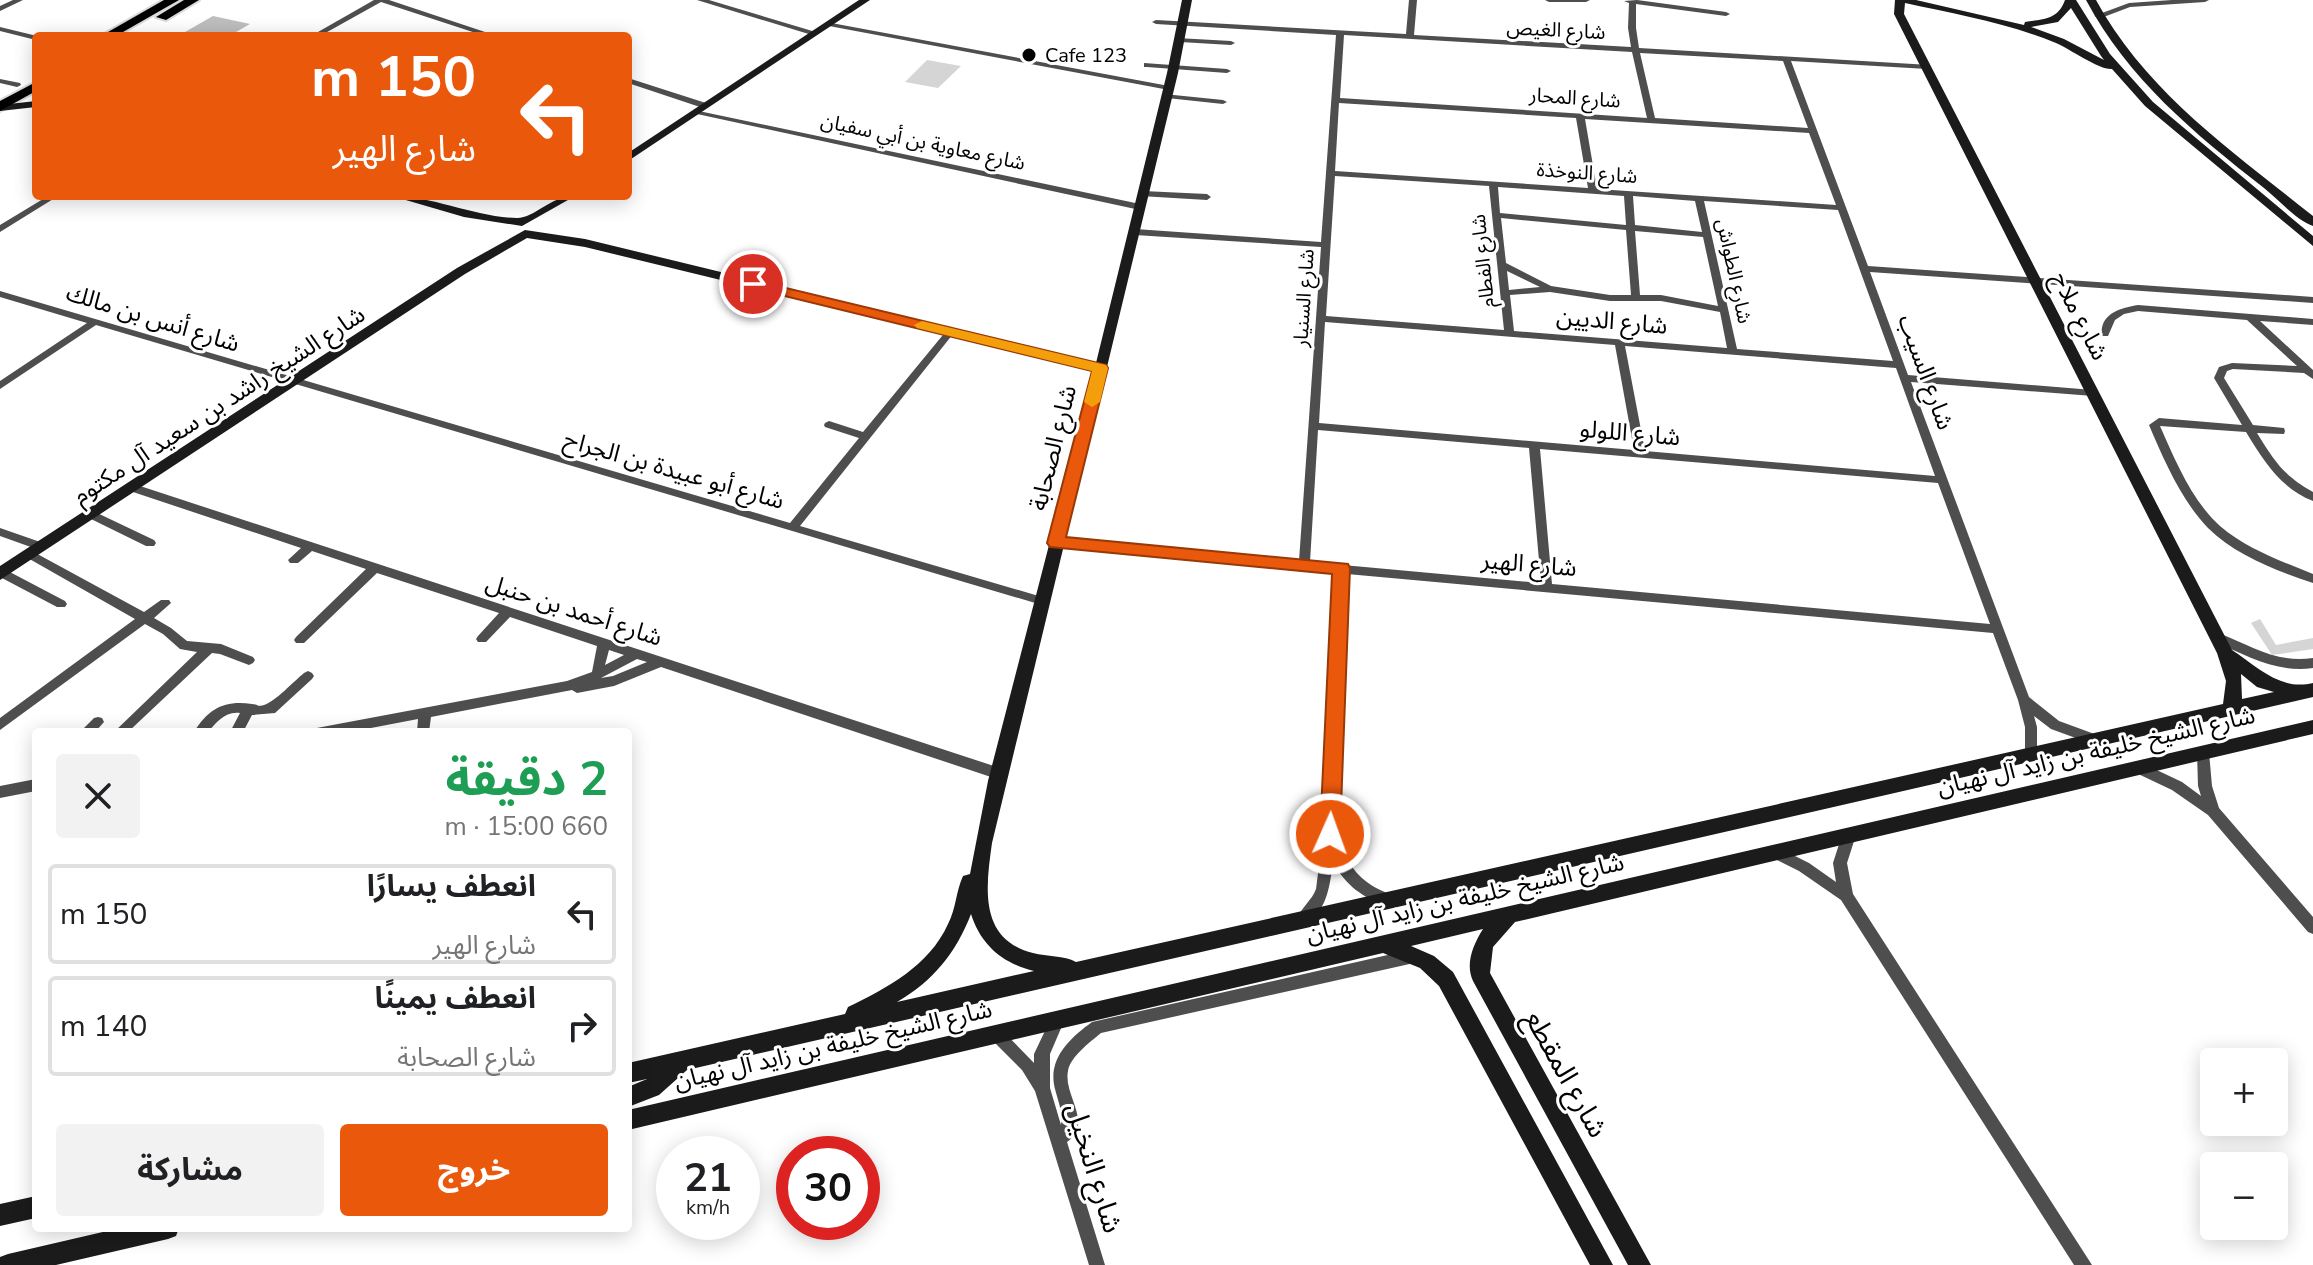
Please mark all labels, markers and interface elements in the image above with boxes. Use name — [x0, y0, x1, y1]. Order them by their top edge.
street label: شارع الغيص — [1506, 14, 1606, 47]
text: 150 m — [311, 39, 476, 116]
place label: Cafe 123 — [1045, 42, 1127, 69]
marker: Cafe 123 — [1020, 46, 1038, 64]
icon: left — [504, 64, 608, 168]
street label: شارع المحار — [1527, 81, 1622, 116]
street label: شارع معاوية بن أبي سفيان — [818, 107, 1028, 178]
text: شارع الهير — [333, 125, 476, 174]
street label: شارع النوخذة — [1536, 156, 1638, 191]
street label: شارع الفطام — [1465, 213, 1502, 309]
street label: شارع الطواش — [1709, 216, 1758, 326]
street label: شارع السنيار — [1287, 248, 1322, 349]
pin — [719, 250, 787, 318]
icon: arrive — [731, 262, 775, 306]
street label: شارع ملاح — [2043, 266, 2116, 366]
street label: شارع أنس بن مالك — [62, 276, 244, 361]
street label: شارع الشيخ راشد بن سعيد آل مكتوم — [67, 298, 372, 513]
street label: شارع الديين — [1555, 300, 1669, 343]
street label: شارع السيب — [1889, 310, 1962, 434]
street label: شارع الصحابة — [1022, 382, 1085, 514]
street label: شارع اللولو — [1578, 413, 1682, 454]
street label: شارع أبو عبيدة بن الجراح — [560, 423, 788, 518]
street label: شارع الهير — [1479, 544, 1578, 585]
street label: شارع أحمد بن حنبل — [481, 566, 666, 655]
street label: شارع الشيخ خليفة بن زايد آل نهيان — [1934, 699, 2258, 804]
text: 2 دقيقة — [445, 746, 608, 812]
button: close — [56, 754, 140, 838]
position arrow — [1288, 792, 1372, 876]
text: 660 m · 15:00 — [445, 809, 608, 844]
street label: شارع الشيخ خليفة بن زايد آل نهيان — [1303, 846, 1627, 951]
text: انعطف يسارًا — [367, 866, 536, 907]
icon: left — [560, 892, 604, 936]
text: 150 m — [60, 894, 147, 935]
text: شارع الهير — [433, 928, 536, 963]
text: انعطف يمينًا — [375, 978, 536, 1019]
street label: شارع الشيخ خليفة بن زايد آل نهيان — [671, 993, 995, 1098]
street label: شارع المقطع — [1514, 1003, 1617, 1145]
icon: right — [560, 1004, 604, 1048]
text: 140 m — [60, 1006, 147, 1047]
text: شارع الصحابة — [397, 1040, 536, 1075]
map controls — [2200, 1048, 2288, 1240]
button: + — [2200, 1048, 2288, 1136]
street label: شارع النخيل — [1055, 1098, 1132, 1238]
button: مشاركة — [56, 1124, 324, 1216]
button: خروج — [340, 1124, 608, 1216]
speed limit sign: 30 — [776, 1136, 880, 1240]
text: 21 — [684, 1151, 732, 1205]
button: − — [2200, 1152, 2288, 1240]
text: km/h — [686, 1194, 730, 1221]

